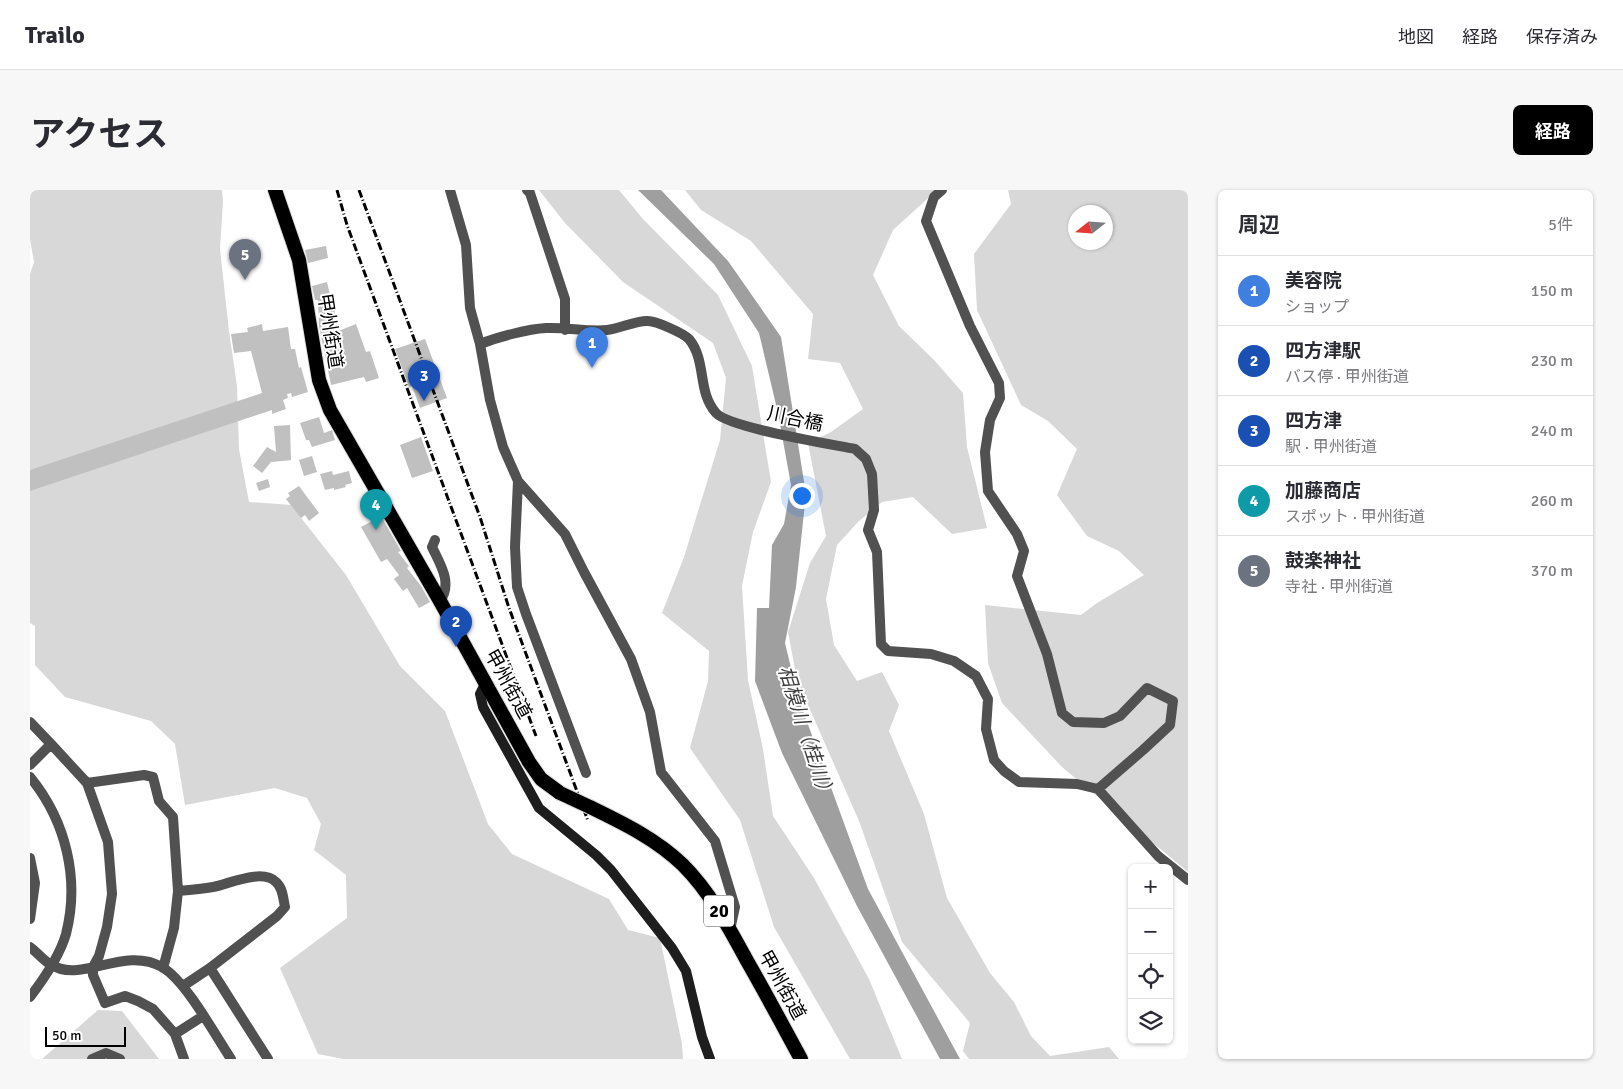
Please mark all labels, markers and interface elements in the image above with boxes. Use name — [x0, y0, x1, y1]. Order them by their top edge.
text: Trailo — [25, 20, 85, 50]
text: 地図 — [1398, 26, 1434, 48]
text: 経路 — [1462, 26, 1498, 48]
text: 保存済み — [1526, 26, 1598, 48]
button: 経路 — [1513, 105, 1593, 155]
text: アクセス — [30, 113, 168, 156]
north arrow — [1068, 205, 1113, 250]
text: 周辺 — [1238, 212, 1280, 238]
text: 5件 — [1548, 215, 1573, 235]
pin: 5 — [229, 239, 261, 280]
text: 美容院 — [1285, 269, 1342, 293]
text: 1 — [1250, 281, 1258, 301]
text: 150 m — [1531, 281, 1573, 301]
street label: 甲州街道 — [312, 292, 348, 370]
text: ショップ — [1285, 297, 1349, 317]
pin: 1 — [576, 327, 608, 368]
text: 四方津駅 — [1285, 339, 1361, 363]
text: 2 — [1250, 351, 1258, 371]
text: 230 m — [1531, 351, 1573, 371]
pin: 3 — [408, 360, 440, 401]
text: バス停 · 甲州街道 — [1285, 367, 1409, 387]
street label: 川合橋 — [765, 401, 825, 437]
text: 四方津 — [1285, 409, 1342, 433]
text: 3 — [1250, 421, 1258, 441]
text: 240 m — [1531, 421, 1573, 441]
text: 駅 · 甲州街道 — [1285, 437, 1377, 457]
text: 加藤商店 — [1285, 479, 1361, 503]
your location — [789, 483, 815, 509]
pin: 4 — [360, 489, 392, 530]
text: 4 — [1250, 491, 1258, 511]
text: 260 m — [1531, 491, 1573, 511]
text: スポット · 甲州街道 — [1285, 507, 1425, 527]
text: 鼓楽神社 — [1285, 549, 1361, 573]
text: 5 — [1250, 561, 1258, 581]
text: 370 m — [1531, 561, 1573, 581]
text: 寺社 · 甲州街道 — [1285, 577, 1393, 597]
pin: 2 — [440, 606, 472, 647]
street label: 甲州街道 — [479, 645, 537, 723]
water label: 相模川（桂川） — [772, 663, 840, 803]
map controls — [1128, 864, 1173, 1044]
button: + — [1128, 864, 1173, 909]
road number: 20 — [704, 896, 734, 926]
button: − — [1128, 909, 1173, 954]
street label: 甲州街道 — [753, 946, 811, 1024]
button: locate — [1128, 954, 1173, 999]
button: layers — [1128, 999, 1173, 1044]
scale bar — [45, 1024, 126, 1047]
text: 50 m — [52, 1027, 81, 1044]

